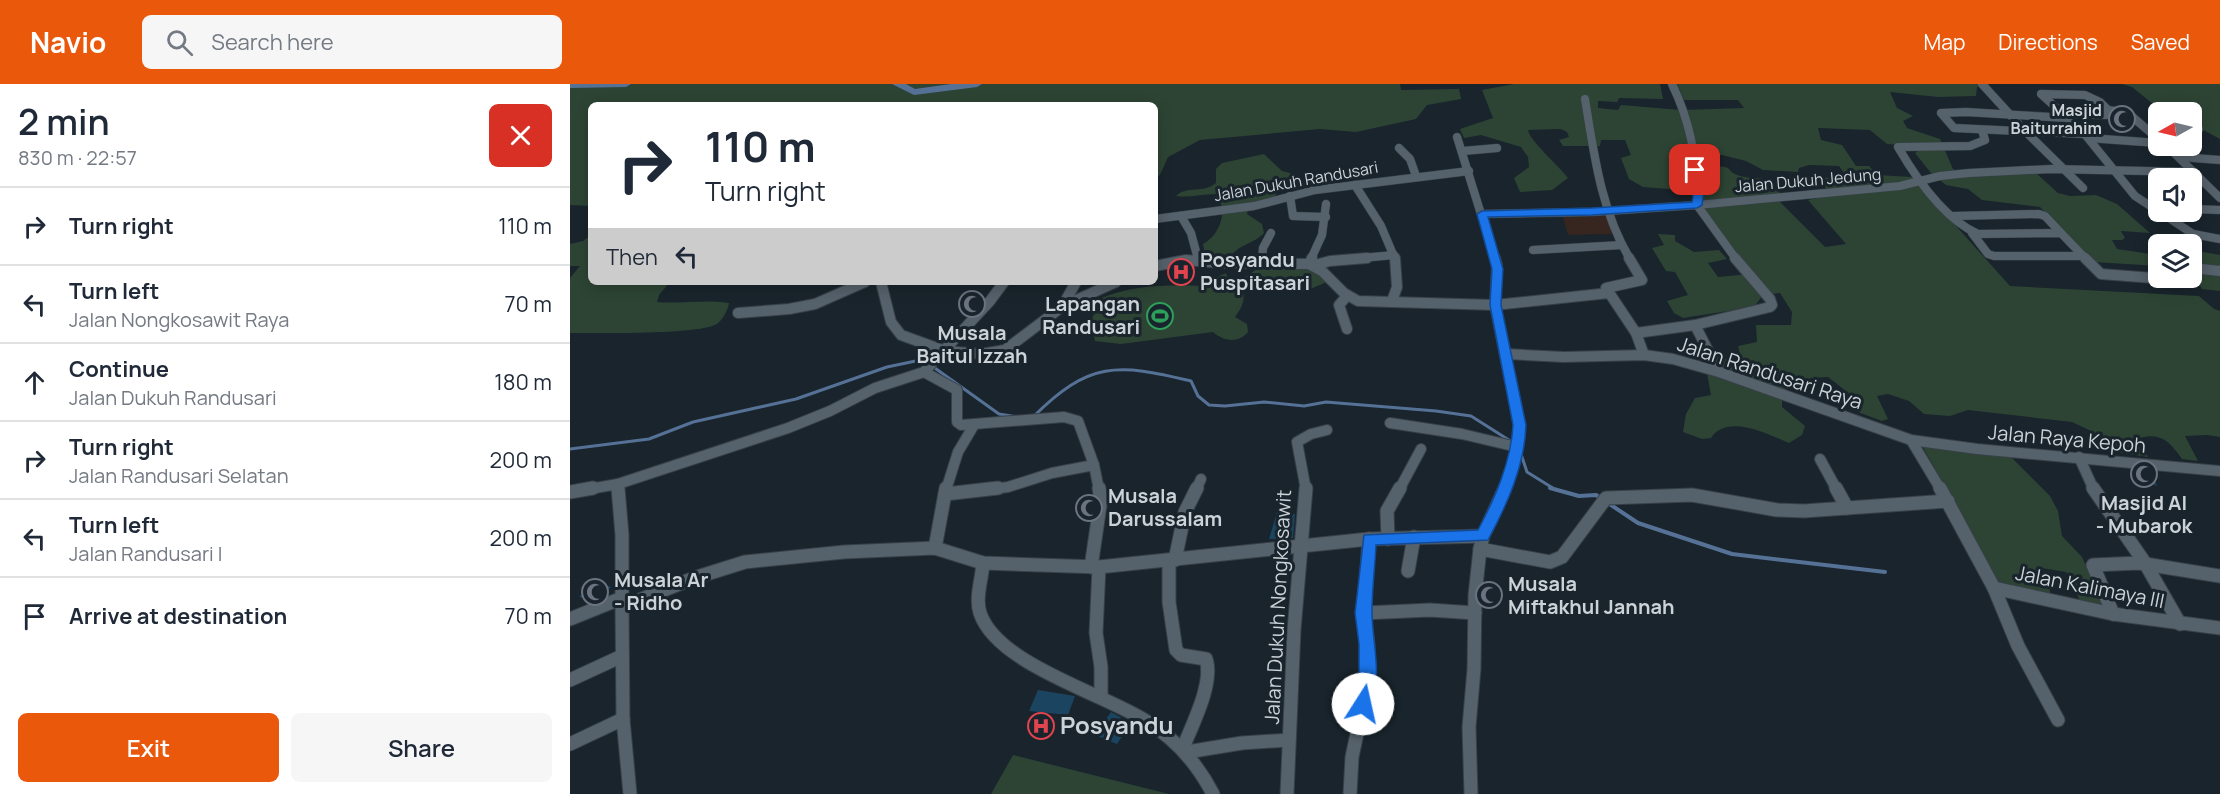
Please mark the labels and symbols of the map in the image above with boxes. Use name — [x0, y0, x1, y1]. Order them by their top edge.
place label: Masjid Baiturrahim — [2011, 99, 2102, 139]
north arrow — [2148, 102, 2202, 156]
mosque icon: Masjid Baiturrahim — [2107, 104, 2137, 134]
pin — [1669, 144, 1720, 195]
street label: Jalan Dukuh Randusari — [1212, 156, 1380, 206]
street label: Jalan Dukuh Jedung — [1734, 163, 1882, 197]
place label: Posyandu Puspitasari — [1200, 246, 1310, 296]
hospital icon: Posyandu Puspitasari — [1166, 257, 1196, 287]
mosque icon: Musala Baitul Izzah — [957, 289, 987, 319]
place label: Lapangan Randusari — [1042, 290, 1140, 340]
sports icon: Lapangan Randusari — [1145, 301, 1175, 331]
place label: Musala Baitul Izzah — [917, 319, 1027, 369]
street label: Jalan Randusari Raya — [1674, 330, 1866, 415]
street label: Jalan Raya Kepoh — [1987, 418, 2147, 459]
mosque icon: Masjid Al - Mubarok — [2129, 459, 2159, 489]
place label: Musala Darussalam — [1108, 482, 1222, 532]
street label: Jalan Dukuh Nongkosawit — [1258, 489, 1297, 725]
place label: Masjid Al - Mubarok — [2096, 489, 2194, 539]
mosque icon: Musala Darussalam — [1074, 493, 1104, 523]
street label: Jalan Kalimaya III — [2013, 559, 2167, 614]
place label: Musala Ar - Ridho — [614, 566, 708, 616]
place label: Musala Miftakhul Jannah — [1508, 570, 1674, 620]
mosque icon: Musala Ar - Ridho — [580, 577, 610, 607]
mosque icon: Musala Miftakhul Jannah — [1474, 580, 1504, 610]
position arrow — [1331, 672, 1395, 736]
place label: Posyandu — [1060, 708, 1174, 741]
hospital icon: Posyandu — [1026, 711, 1056, 741]

